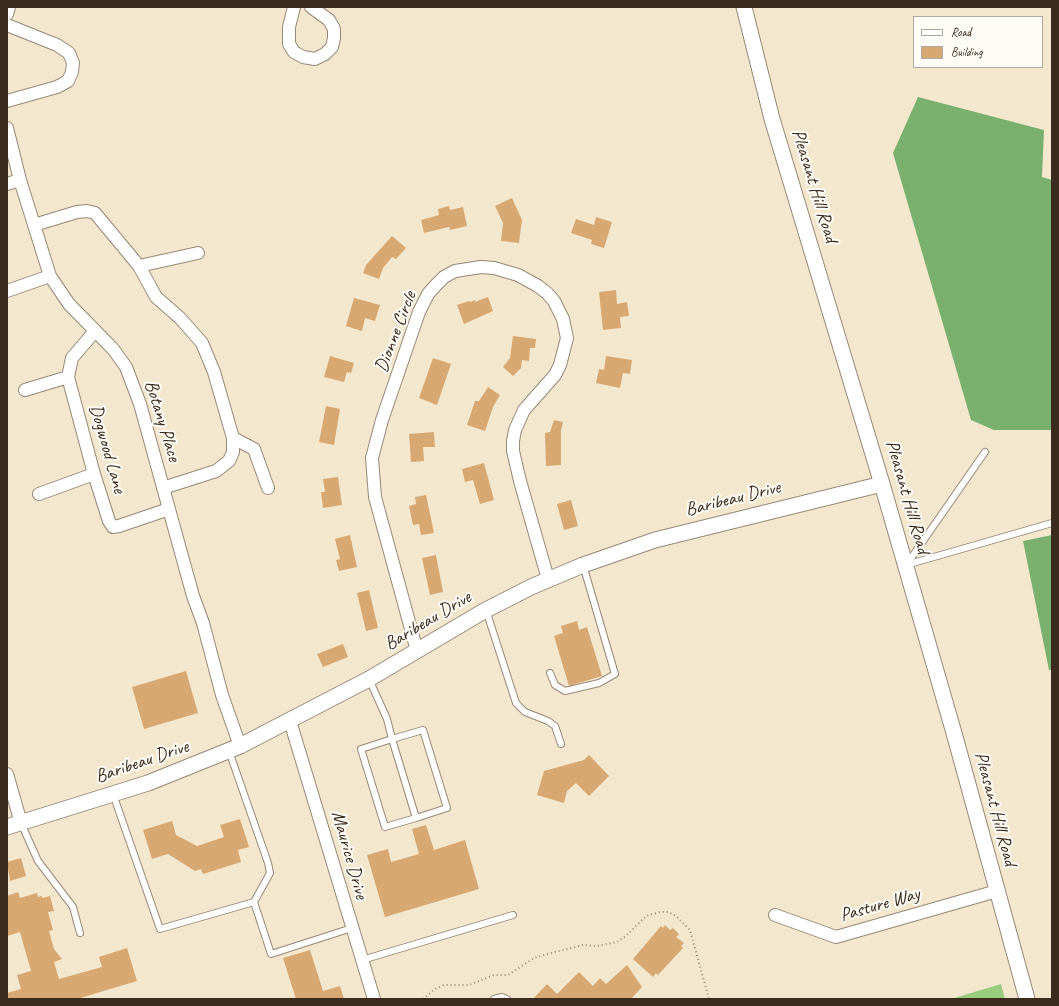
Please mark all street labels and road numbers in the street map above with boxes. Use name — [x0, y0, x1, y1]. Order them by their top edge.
street label: Pleasant Hill Road — [786, 127, 842, 245]
street label: Dionne Circle — [370, 288, 422, 376]
street label: Botany Place — [139, 378, 185, 464]
street label: Dogwood Lane — [83, 402, 131, 496]
street label: Pleasant Hill Road — [880, 438, 934, 556]
street label: Baribeau Drive — [683, 476, 783, 522]
street label: Baribeau Drive — [381, 586, 475, 656]
street label: Baribeau Drive — [92, 735, 192, 789]
street label: Pleasant Hill Road — [969, 750, 1021, 868]
street label: Maurice Drive — [326, 808, 372, 902]
street label: Pasture Way — [838, 883, 922, 927]

